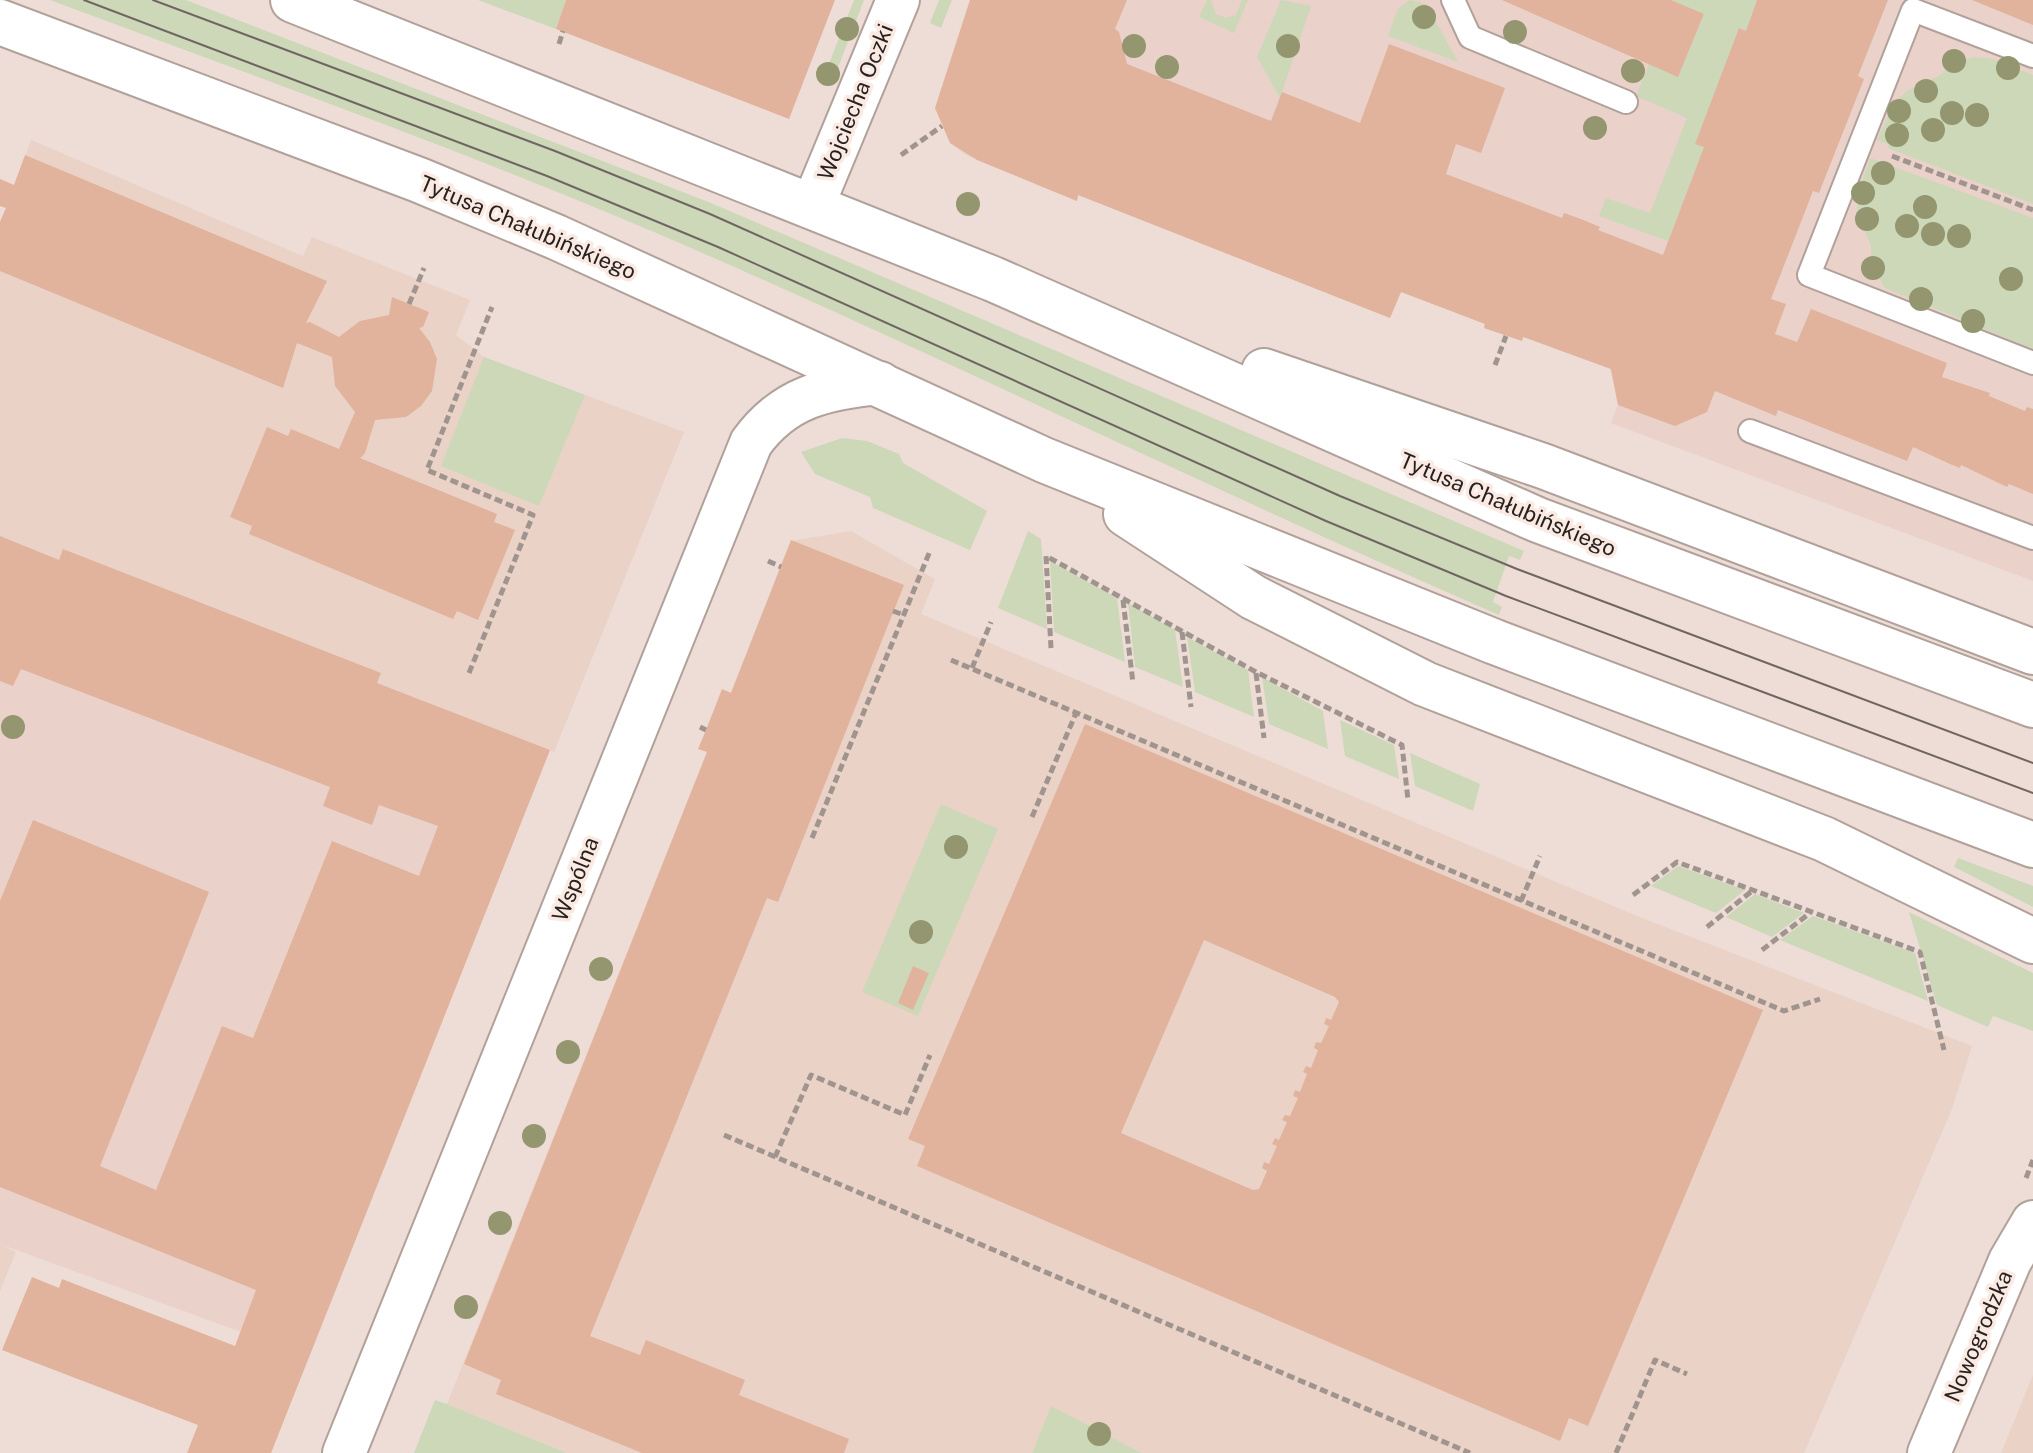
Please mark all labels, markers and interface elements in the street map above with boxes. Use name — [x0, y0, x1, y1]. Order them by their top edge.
street label: Wojciecha Oczki — [812, 20, 898, 184]
street label: Tytusa Chałubińskiego — [416, 170, 640, 284]
street label: Tytusa Chałubińskiego — [1396, 447, 1620, 561]
street label: Wspólna — [546, 833, 604, 925]
street label: Nowogrodzka — [1939, 1266, 2017, 1406]

